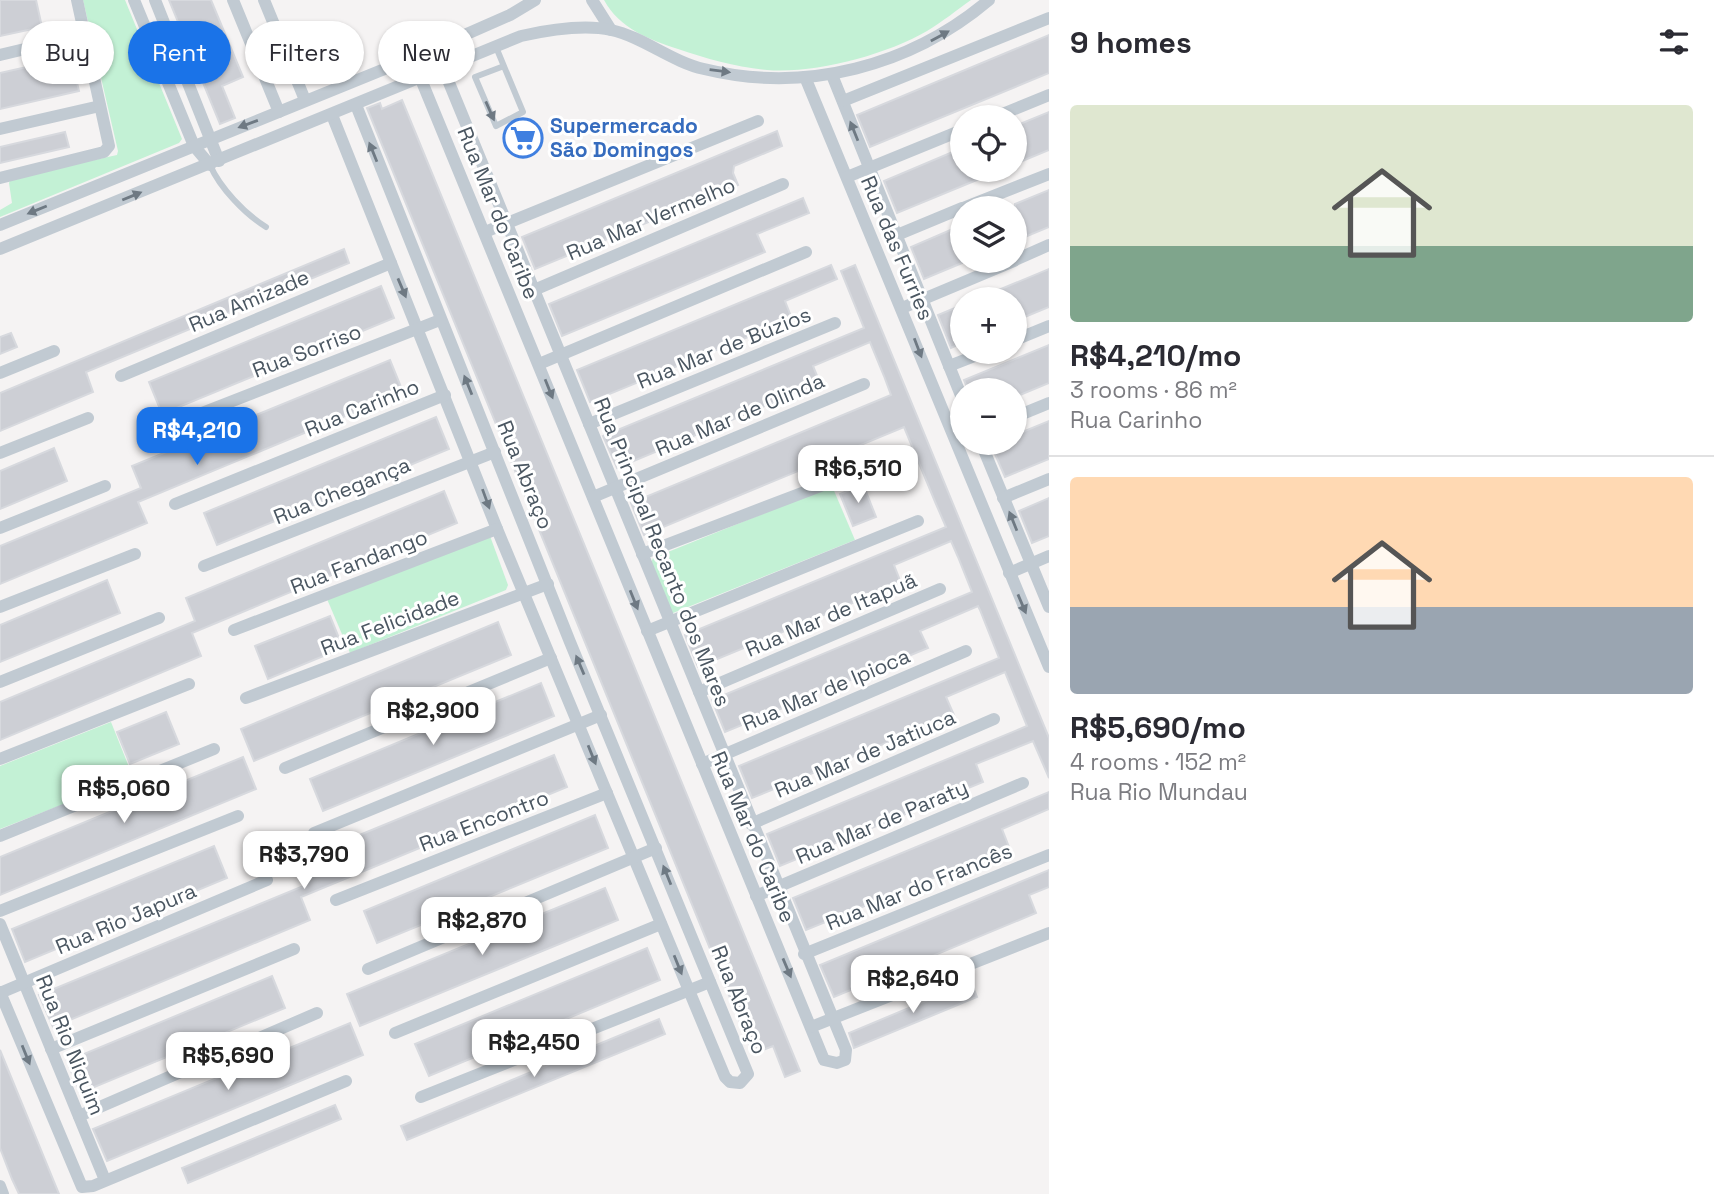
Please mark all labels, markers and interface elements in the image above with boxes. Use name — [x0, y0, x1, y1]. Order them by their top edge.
chip: Buy — [21, 21, 114, 84]
chip: Rent — [128, 21, 231, 84]
chip: Filters — [245, 21, 364, 84]
chip: New — [378, 21, 475, 84]
text: 9 homes — [1070, 23, 1192, 62]
icon: filters — [1655, 23, 1693, 61]
one-way arrow — [930, 30, 949, 42]
one-way arrow — [709, 66, 731, 77]
one-way arrow — [484, 101, 496, 121]
map controls — [950, 105, 1027, 455]
button: locate — [950, 105, 1027, 182]
place label: Supermercado São Domingos — [550, 112, 698, 163]
supermarket icon: Supermercado São Domingos — [502, 117, 544, 159]
one-way arrow — [237, 119, 258, 130]
one-way arrow — [849, 120, 860, 141]
street label: Rua Mar do Caribe — [452, 123, 545, 303]
one-way arrow — [368, 141, 379, 162]
icon: home — [1319, 150, 1445, 276]
street label: Rua Mar Vermelho — [562, 171, 739, 266]
street label: Rua das Furries — [855, 172, 940, 324]
one-way arrow — [121, 191, 142, 202]
button: layers — [950, 196, 1027, 273]
one-way arrow — [27, 205, 48, 216]
street label: Rua Amizade — [184, 263, 313, 338]
one-way arrow — [396, 278, 407, 299]
button: + — [950, 287, 1027, 364]
street label: Rua Mar de Búzios — [633, 300, 815, 395]
street label: Rua Sorriso — [249, 317, 365, 384]
text: R$4,210/mo — [1070, 336, 1241, 375]
one-way arrow — [912, 338, 923, 359]
street label: Rua Mar de Olinda — [651, 367, 829, 462]
street label: Rua Carinho — [301, 372, 423, 443]
one-way arrow — [462, 375, 473, 396]
text: 3 rooms · 86 m² — [1070, 375, 1237, 405]
one-way arrow — [544, 378, 555, 399]
button: − — [950, 378, 1027, 455]
street label: Rua Principal Recanto dos Mares — [588, 393, 737, 710]
text: Rua Carinho — [1070, 405, 1202, 435]
pin: R$4,210 — [132, 407, 262, 467]
text: R$4,210 — [153, 415, 241, 445]
street label: Rua Abraço — [491, 416, 560, 533]
pin: R$6,510 — [793, 446, 923, 505]
street label: Rua Chegança — [269, 451, 414, 530]
text: R$6,510 — [814, 453, 902, 483]
one-way arrow — [481, 489, 492, 510]
one-way arrow — [1007, 511, 1018, 532]
icon: home — [1319, 522, 1445, 648]
street label: Rua Fandango — [286, 523, 431, 600]
street label: Rua Mar de Itapuã — [741, 566, 921, 663]
street label: Rua Felicidade — [317, 584, 463, 661]
one-way arrow — [629, 589, 640, 610]
one-way arrow — [1016, 594, 1028, 614]
street label: Rua Mar de Ipioca — [738, 642, 914, 737]
one-way arrow — [574, 655, 586, 675]
pin: R$2,900 — [368, 688, 498, 747]
text: R$2,900 — [387, 695, 479, 725]
street label: Rua Mar de Jatiuca — [770, 703, 959, 804]
text: R$5,690/mo — [1070, 708, 1246, 747]
one-way arrow — [586, 744, 597, 765]
street label: Rua Mar do Caribe — [705, 747, 802, 927]
text: 4 rooms · 152 m² — [1070, 747, 1246, 777]
pin: R$5,060 — [59, 766, 189, 825]
text: R$5,060 — [78, 773, 170, 803]
street label: Rua Mar de Paraty — [792, 773, 972, 870]
text: Rua Rio Mundau — [1070, 777, 1248, 807]
street label: Rua Encontro — [415, 783, 552, 858]
pin: R$3,790 — [239, 832, 369, 891]
street label: Rua Mar do Francês — [822, 837, 1016, 936]
text: R$3,790 — [259, 839, 349, 869]
one-way arrow — [662, 864, 673, 885]
street label: Rua Rio Japura — [51, 877, 200, 960]
pin: R$2,870 — [417, 898, 547, 957]
text: R$2,870 — [437, 905, 527, 935]
street label: Rua Abraço — [705, 941, 774, 1058]
one-way arrow — [672, 955, 683, 976]
pin: R$2,640 — [848, 956, 978, 1015]
one-way arrow — [781, 958, 792, 979]
text: R$2,640 — [867, 963, 959, 993]
street label: Rua Rio Niquim — [30, 971, 111, 1119]
pin: R$2,450 — [469, 1020, 599, 1079]
text: R$2,450 — [488, 1027, 580, 1057]
pin: R$5,690 — [163, 1032, 293, 1092]
text: R$5,690 — [182, 1040, 274, 1070]
one-way arrow — [20, 1045, 31, 1066]

